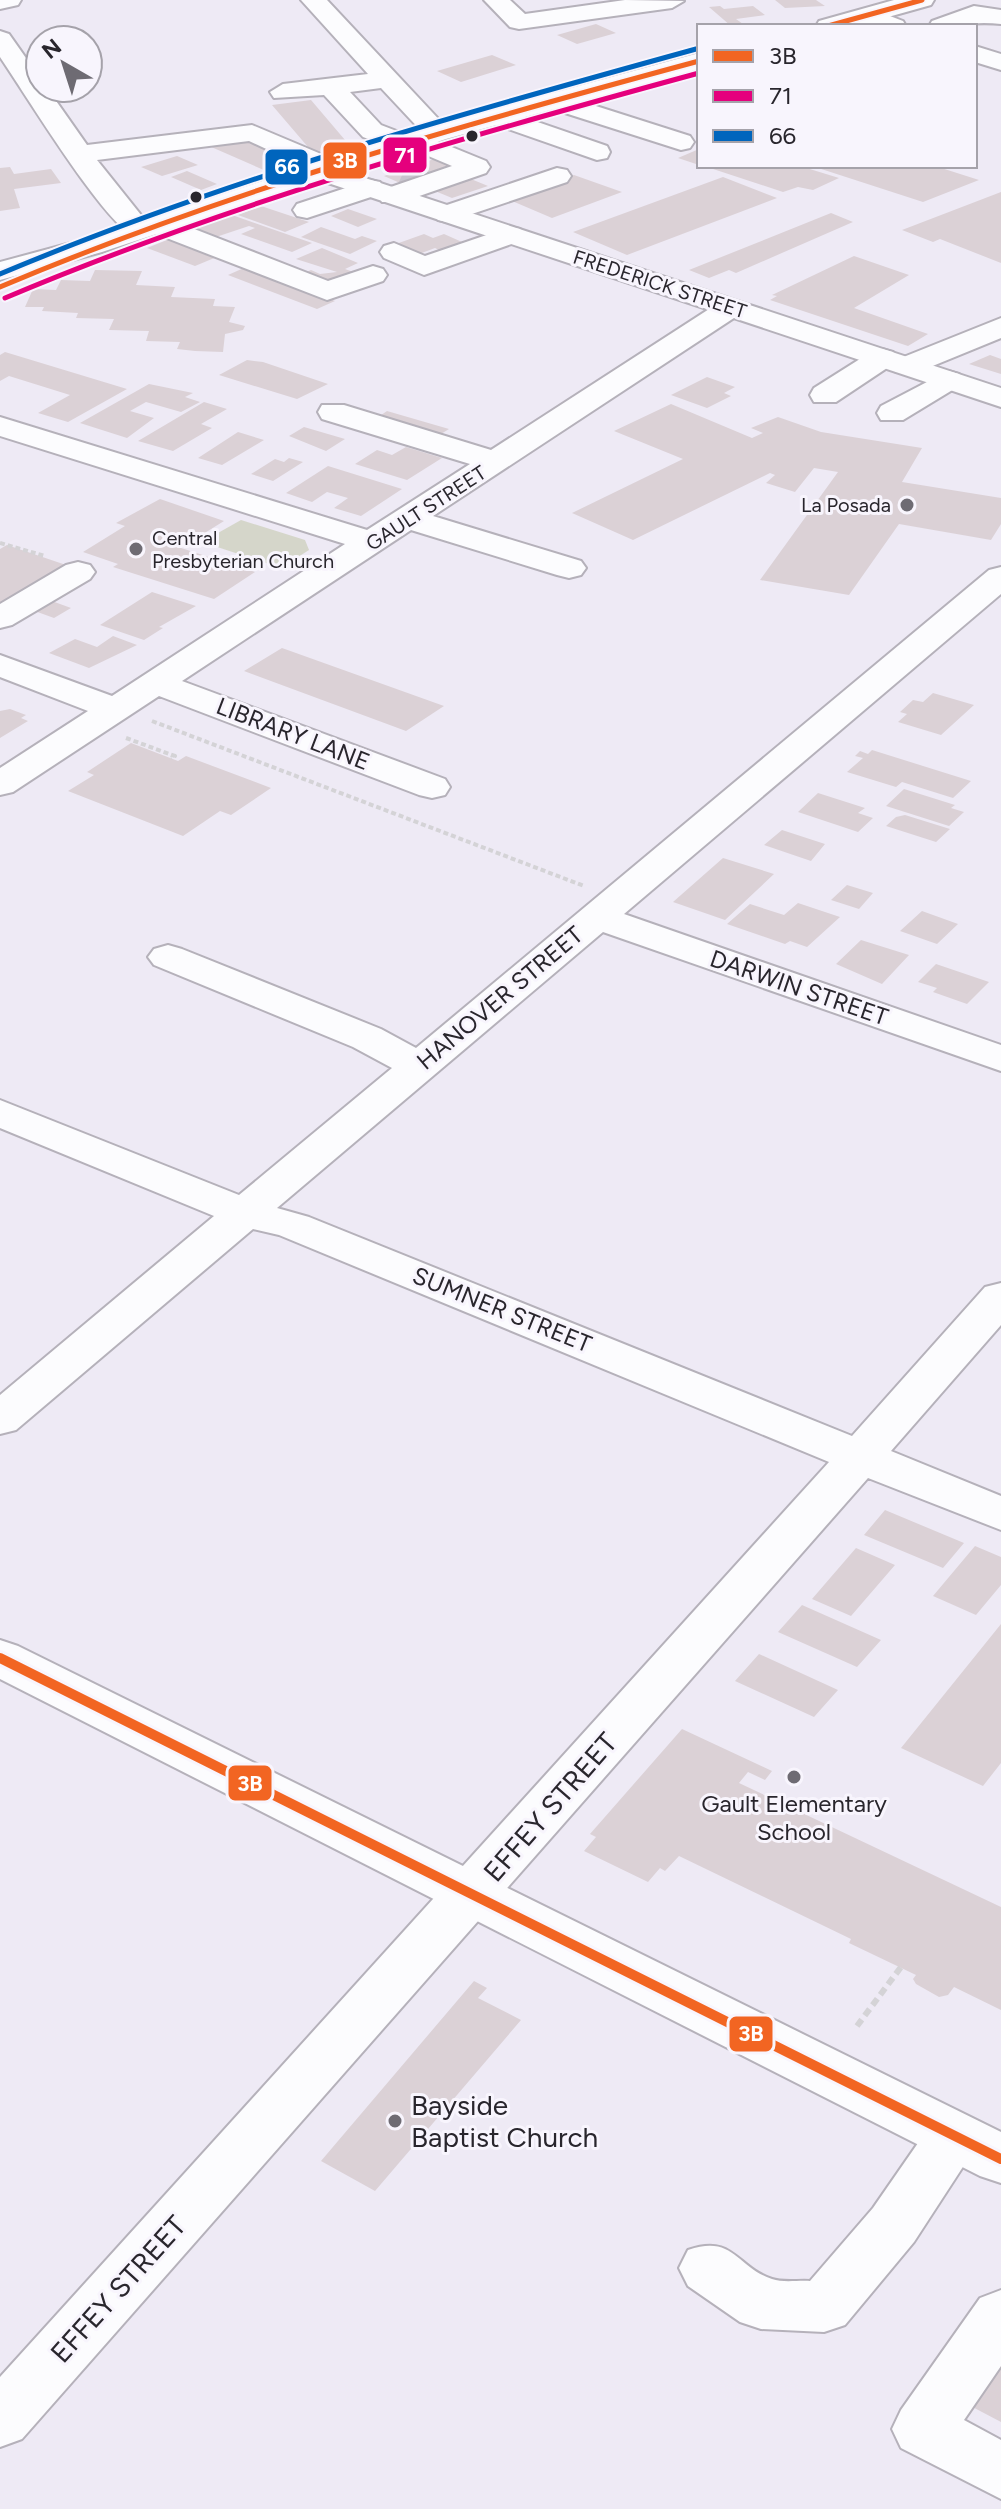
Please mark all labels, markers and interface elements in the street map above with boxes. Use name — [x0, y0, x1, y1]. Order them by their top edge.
north arrow — [24, 24, 104, 104]
legend — [697, 24, 977, 168]
text: N — [37, 33, 67, 65]
text: 3B — [769, 41, 797, 70]
text: 71 — [769, 81, 792, 110]
text: 66 — [769, 121, 796, 150]
unlabelled marker — [464, 128, 480, 144]
line badge: 71 — [382, 136, 428, 174]
line badge: 3B — [322, 141, 368, 180]
text: 71 — [394, 142, 416, 169]
text: 3B — [332, 147, 358, 174]
line badge: 66 — [264, 148, 309, 186]
text: 66 — [274, 153, 300, 180]
unlabelled marker — [188, 189, 204, 205]
street label: FREDERICK STREET — [570, 245, 750, 323]
street label: GAULT STREET — [362, 460, 490, 556]
place label: La Posada — [801, 493, 891, 517]
marker: La Posada — [898, 496, 916, 514]
place label: Central Presbyterian Church — [152, 526, 334, 573]
marker: Central Presbyterian Church — [127, 540, 145, 558]
street label: LIBRARY LANE — [212, 691, 374, 776]
street label: HANOVER STREET — [411, 920, 589, 1075]
street label: DARWIN STREET — [706, 943, 892, 1032]
street label: SUMNER STREET — [408, 1260, 596, 1359]
street label: EFFEY STREET — [476, 1725, 624, 1888]
line badge: 3B — [227, 1764, 273, 1802]
marker: Gault Elementary School — [785, 1768, 803, 1786]
text: 3B — [237, 1770, 263, 1797]
place label: Gault Elementary School — [701, 1789, 887, 1846]
line badge: 3B — [728, 2015, 774, 2053]
text: 3B — [738, 2020, 764, 2047]
place label: Bayside Baptist Church — [411, 2088, 598, 2154]
marker: Bayside Baptist Church — [386, 2112, 404, 2130]
street label: EFFEY STREET — [43, 2208, 193, 2370]

